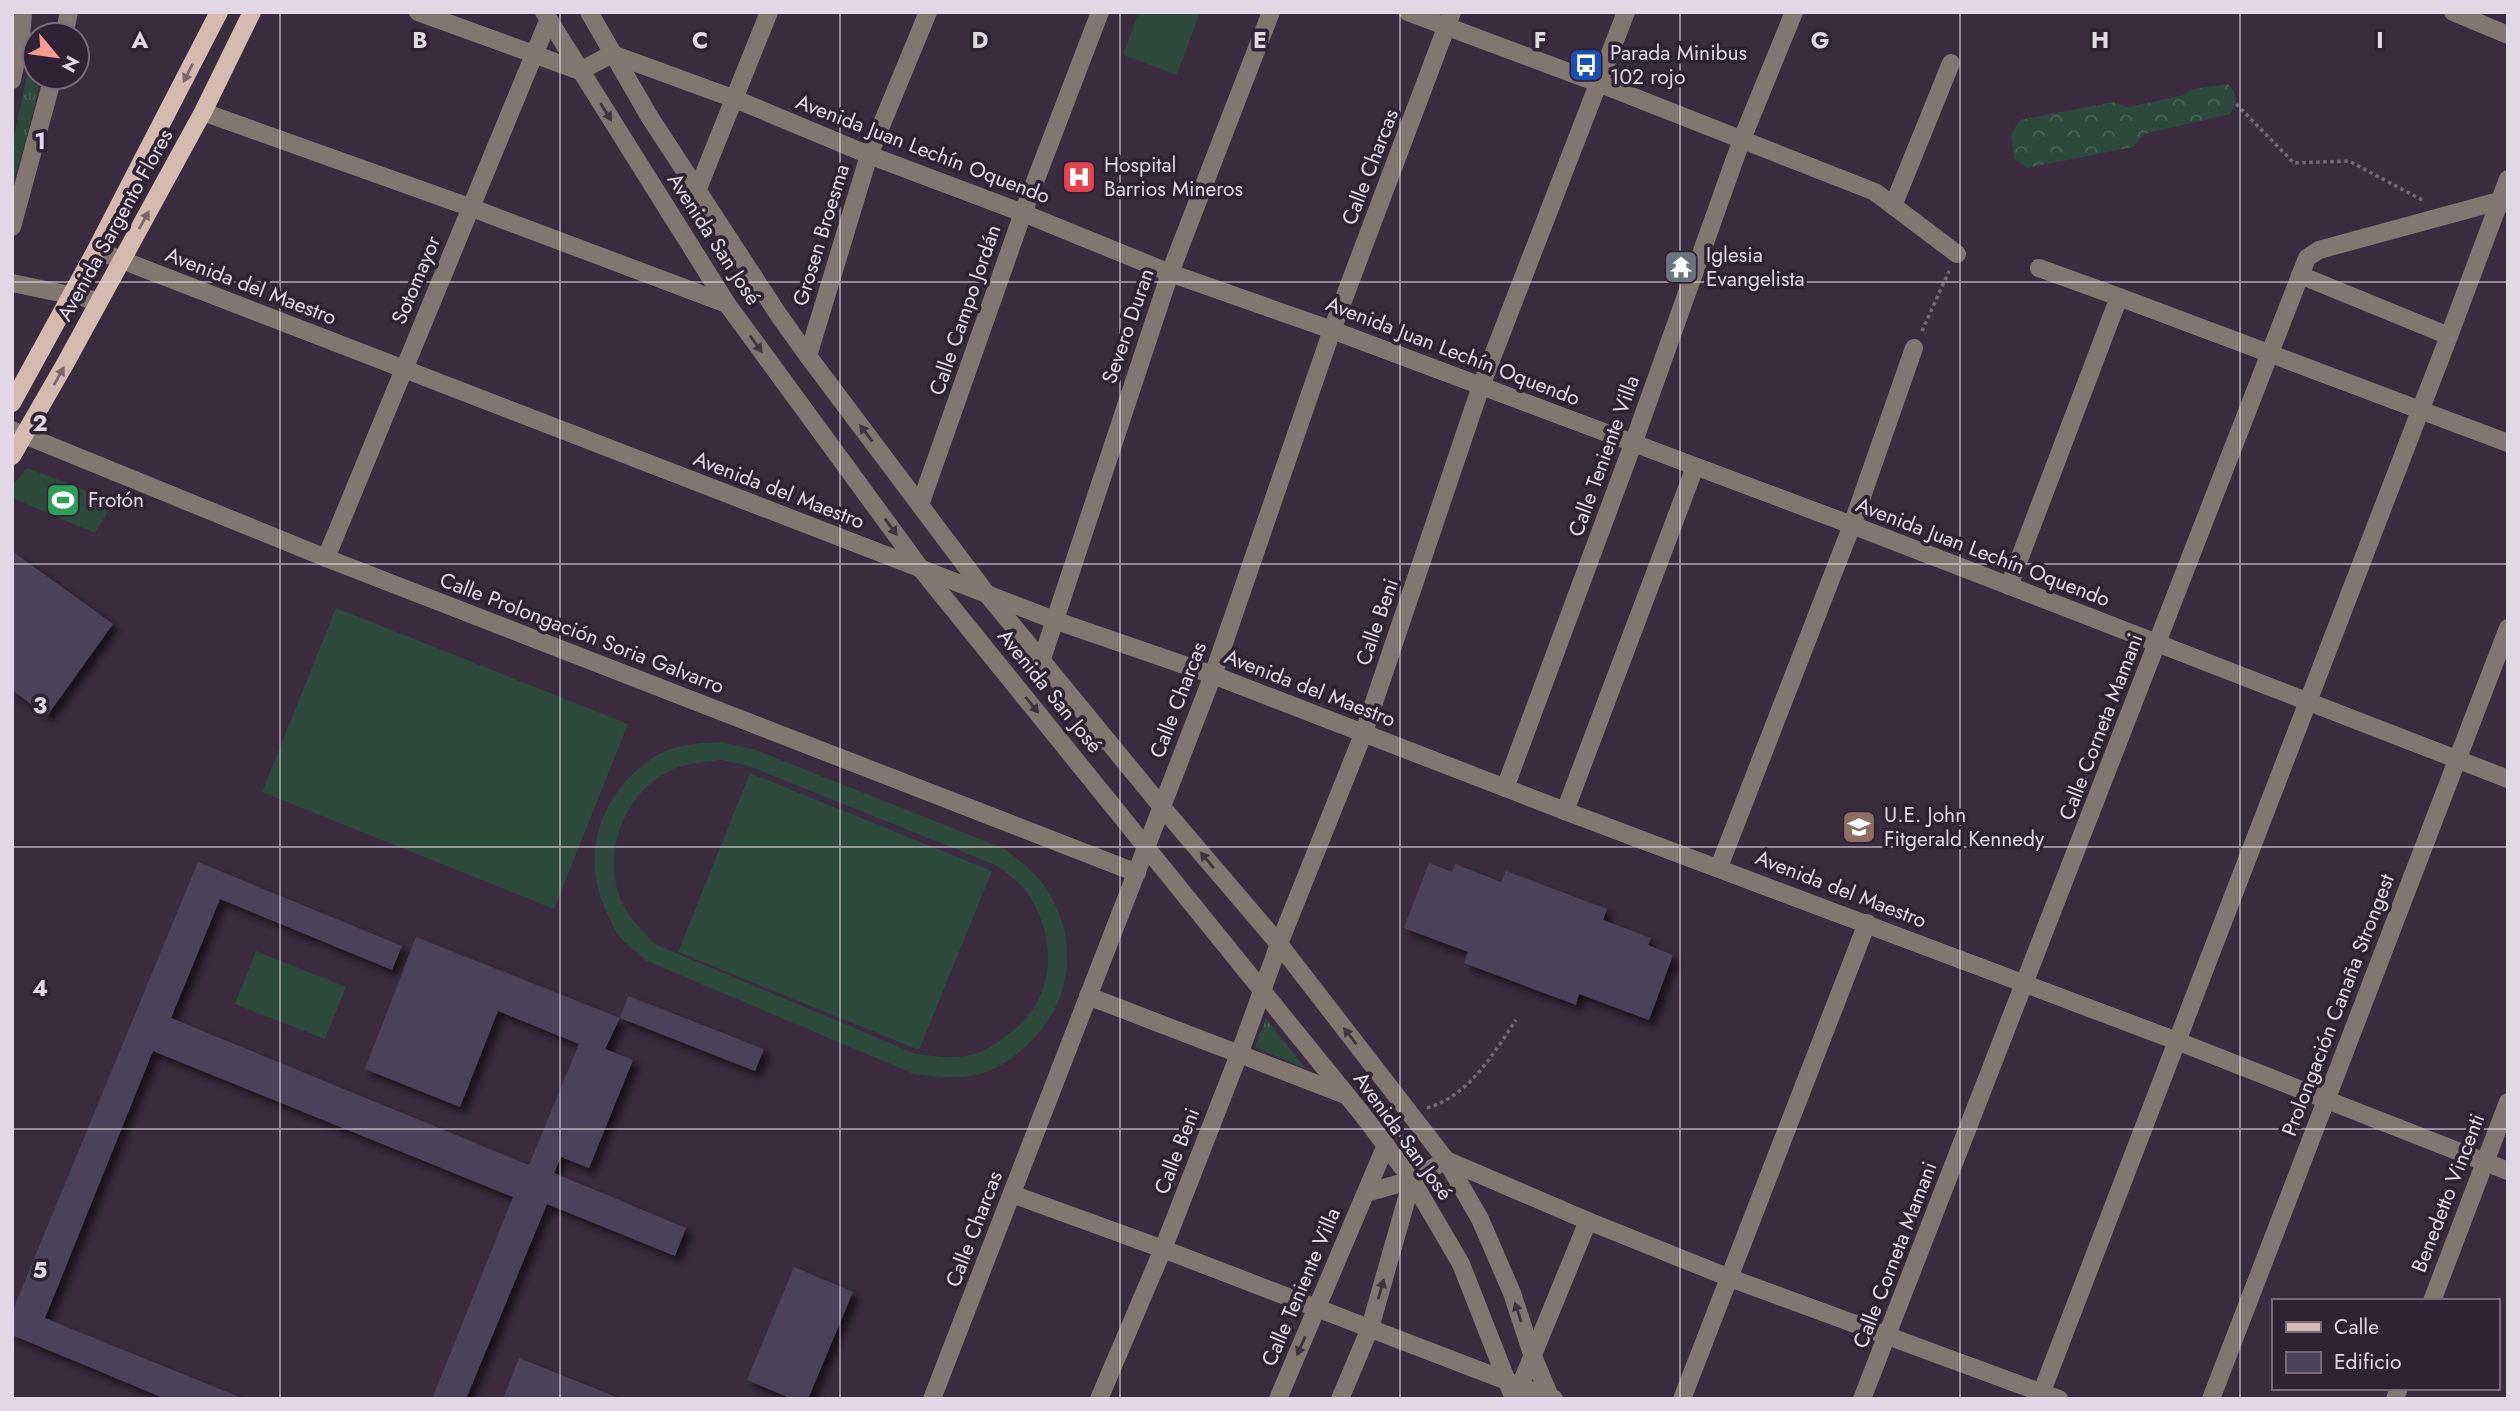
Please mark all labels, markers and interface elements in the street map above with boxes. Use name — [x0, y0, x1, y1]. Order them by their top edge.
north arrow — [21, 21, 91, 91]
text: A — [131, 23, 149, 57]
text: B — [412, 23, 428, 57]
text: C — [692, 23, 708, 57]
text: D — [972, 23, 989, 57]
text: E — [1253, 23, 1267, 57]
text: F — [1534, 23, 1546, 57]
text: G — [1811, 23, 1829, 57]
text: H — [2091, 23, 2109, 57]
text: I — [2376, 23, 2384, 57]
place label: Parada Minibus 102 rojo — [1610, 38, 1747, 92]
bus stop icon: Parada Minibus 102 rojo — [1567, 46, 1605, 84]
text: N — [55, 51, 86, 77]
one-way arrow — [182, 63, 193, 83]
street label: Avenida Juan Lechín Oquendo — [792, 87, 1054, 211]
one-way arrow — [599, 102, 612, 122]
street label: Calle Charcas — [1334, 105, 1406, 229]
street label: Avenida Sargento Flores — [50, 123, 180, 327]
text: 1 — [34, 124, 46, 158]
place label: Hospital Barrios Mineros — [1104, 150, 1243, 204]
hospital icon: Hospital Barrios Mineros — [1060, 158, 1098, 196]
street label: Grosen Broesma — [785, 160, 857, 310]
street label: Avenida San José — [660, 167, 768, 311]
one-way arrow — [138, 210, 150, 230]
street label: Calle Campo Jordán — [922, 221, 1008, 399]
street label: Sotomayor — [384, 230, 448, 329]
street label: Avenida del Maestro — [161, 240, 341, 332]
place label: Iglesia Evangelista — [1706, 240, 1805, 294]
temple icon: Iglesia Evangelista — [1662, 248, 1700, 286]
street label: Severo Duran — [1094, 264, 1162, 388]
street label: Avenida Juan Lechín Oquendo — [1322, 289, 1584, 413]
one-way arrow — [749, 335, 763, 353]
one-way arrow — [53, 366, 65, 385]
street label: Calle Teniente Villa — [1561, 371, 1647, 541]
text: 2 — [32, 406, 48, 440]
one-way arrow — [859, 424, 873, 442]
street label: Avenida del Maestro — [689, 444, 869, 536]
sports icon: Frotón — [44, 481, 82, 519]
place label: Frotón — [88, 485, 144, 515]
street label: Avenida Juan Lechín Oquendo — [1852, 490, 2114, 614]
one-way arrow — [883, 518, 897, 536]
street label: Calle Prolongación Soria Galvarro — [435, 565, 729, 701]
street label: Calle Beni — [1348, 574, 1406, 670]
street label: Avenida San José — [990, 622, 1110, 760]
street label: Calle Corneta Mamani — [2052, 629, 2150, 825]
street label: Calle Charcas — [1142, 638, 1214, 762]
street label: Avenida del Maestro — [1220, 642, 1400, 734]
text: 3 — [33, 688, 47, 722]
one-way arrow — [1024, 697, 1039, 714]
place label: U.E. John Fitgerald Kennedy — [1884, 800, 2045, 854]
school or university icon: U.E. John Fitgerald Kennedy — [1840, 808, 1878, 846]
street label: Avenida del Maestro — [1751, 843, 1931, 935]
one-way arrow — [1200, 851, 1215, 868]
street label: Prolongación Canaña Strongest — [2274, 870, 2402, 1140]
text: 4 — [32, 971, 48, 1005]
one-way arrow — [1342, 1028, 1357, 1046]
street label: Avenida San José — [1346, 1066, 1460, 1207]
street label: Calle Beni — [1147, 1103, 1207, 1199]
street label: Benedetto Vincenti — [2404, 1109, 2492, 1277]
street label: Calle Corneta Mamani — [1846, 1157, 1944, 1353]
street label: Calle Charcas — [938, 1167, 1010, 1291]
street label: Calle Teniente Villa — [1254, 1203, 1348, 1371]
text: 5 — [33, 1253, 47, 1287]
one-way arrow — [1376, 1278, 1387, 1300]
legend — [2272, 1299, 2499, 1390]
one-way arrow — [1513, 1301, 1523, 1322]
text: Calle — [2334, 1312, 2379, 1342]
one-way arrow — [1295, 1336, 1307, 1356]
text: Edificio — [2334, 1347, 2401, 1377]

